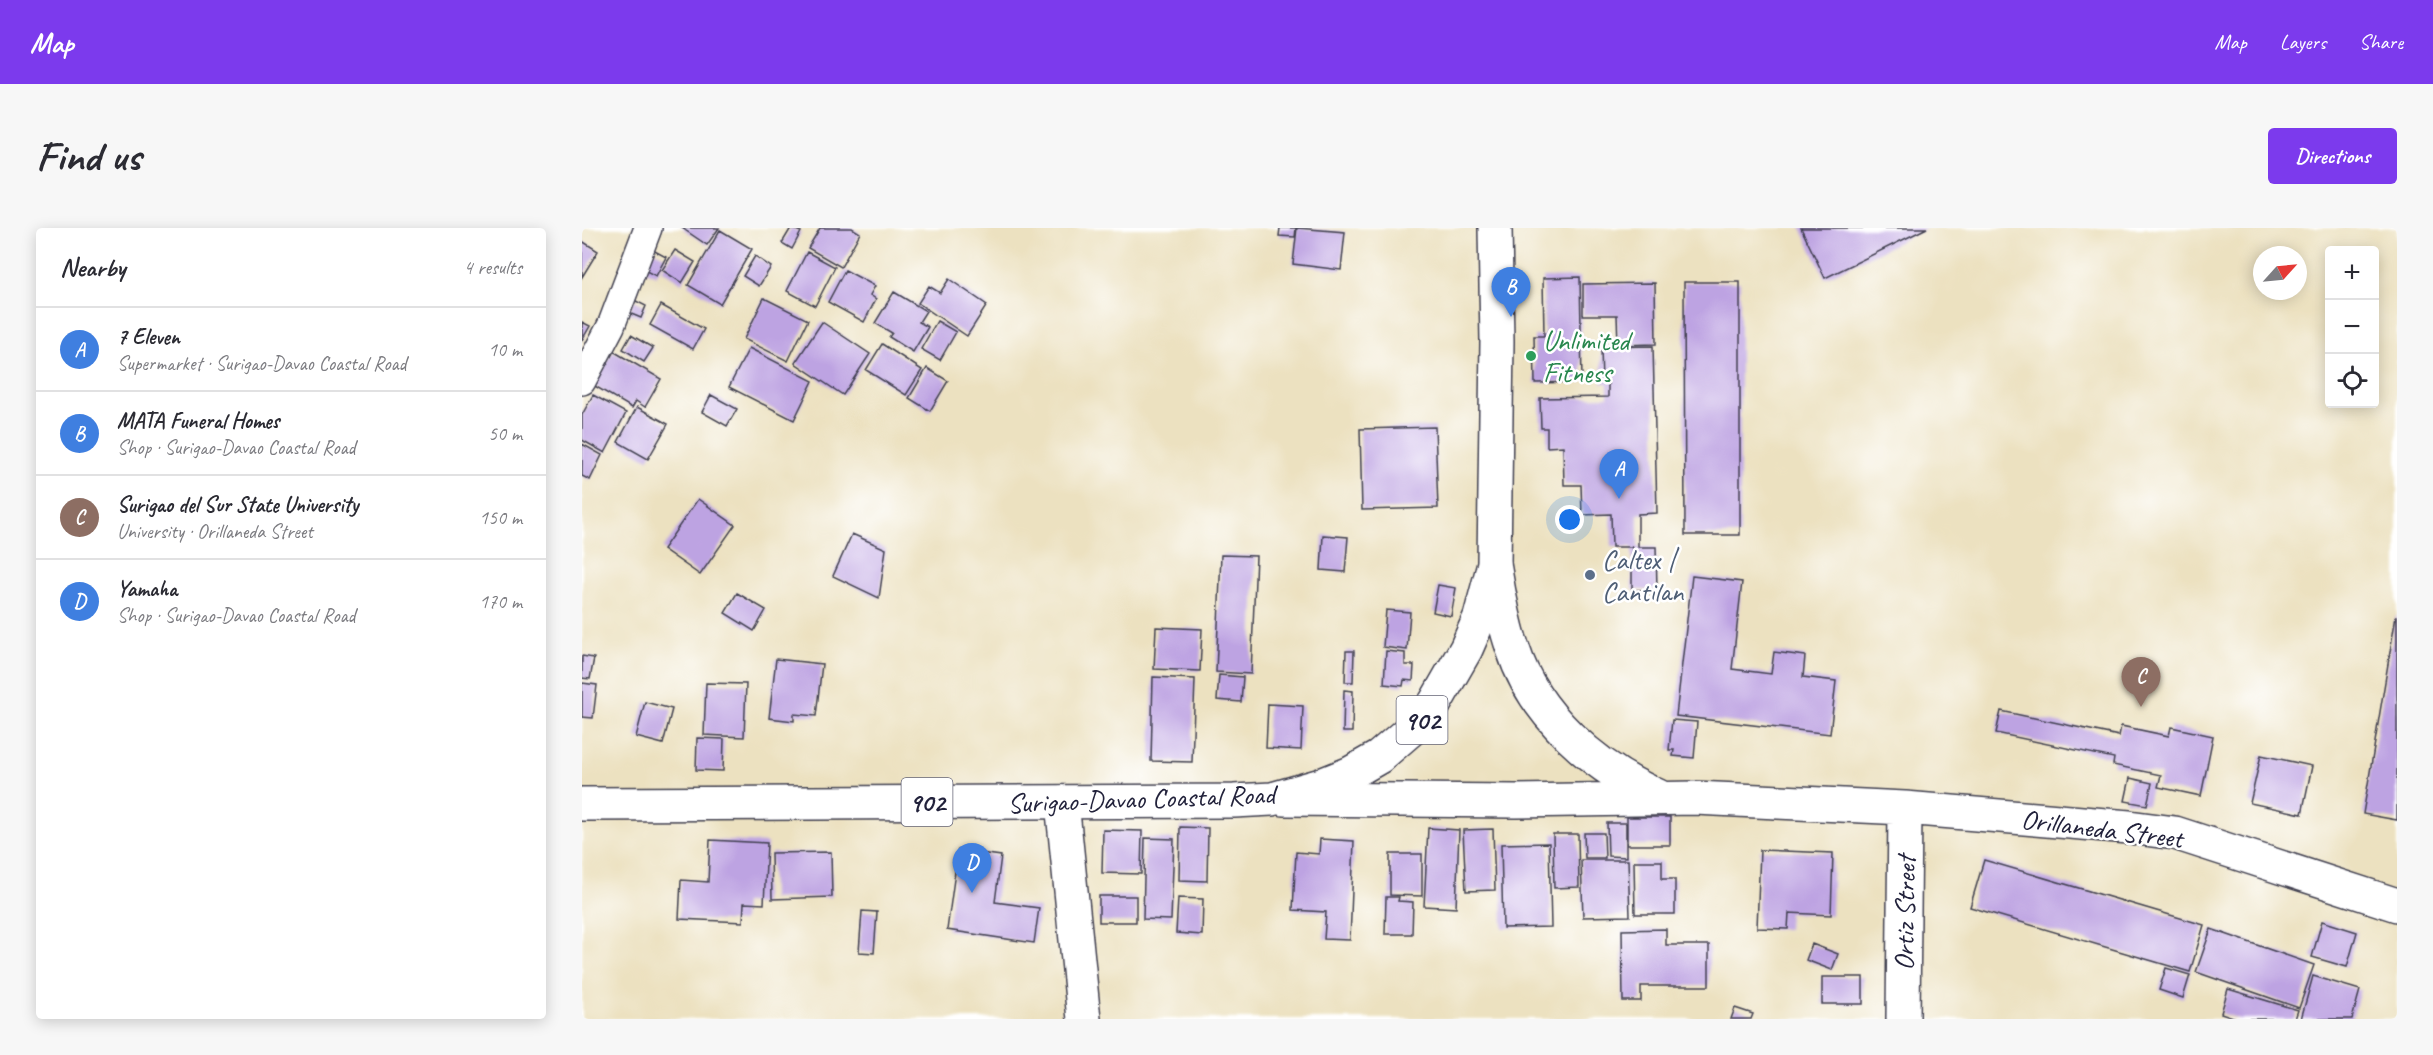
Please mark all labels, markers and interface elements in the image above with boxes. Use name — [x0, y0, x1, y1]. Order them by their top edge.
text: Map — [30, 25, 73, 60]
text: Map — [2214, 29, 2247, 55]
text: Layers — [2280, 29, 2326, 55]
text: Share — [2359, 29, 2403, 55]
button: Directions — [2268, 128, 2397, 184]
text: Find us — [36, 130, 141, 183]
north arrow — [2253, 246, 2307, 300]
map controls — [2325, 246, 2379, 408]
button: + — [2325, 246, 2379, 300]
text: Nearby — [60, 251, 125, 284]
text: 4 results — [463, 255, 522, 280]
pin: B — [1492, 268, 1530, 317]
button: − — [2325, 300, 2379, 354]
text: 7 Eleven — [117, 323, 180, 351]
place label: Unlimited Fitness — [1543, 323, 1633, 390]
text: A — [74, 337, 85, 362]
text: 10 m — [488, 337, 522, 362]
marker: Unlimited Fitness — [1524, 349, 1538, 363]
text: Supermarket · Surigao-Davao Coastal Road — [117, 351, 406, 376]
button: locate — [2325, 354, 2379, 408]
text: MATA Funeral Homes — [117, 407, 279, 435]
text: B — [74, 421, 85, 446]
text: 50 m — [488, 421, 522, 446]
text: Shop · Surigao-Davao Coastal Road — [117, 435, 355, 460]
pin: A — [1600, 450, 1638, 499]
text: Surigao del Sur State University — [117, 491, 358, 519]
text: C — [75, 505, 84, 530]
text: 150 m — [479, 505, 522, 530]
your location — [1555, 505, 1584, 534]
text: University · Orillaneda Street — [117, 519, 313, 544]
place label: Caltex | Cantilan — [1602, 542, 1685, 609]
marker: Caltex | Cantilan — [1583, 568, 1597, 582]
text: Yamaha — [117, 575, 177, 603]
text: D — [74, 589, 85, 614]
text: 170 m — [479, 589, 522, 614]
text: Shop · Surigao-Davao Coastal Road — [117, 603, 355, 628]
pin: C — [2122, 658, 2160, 707]
road number: 902 — [1396, 696, 1448, 744]
street label: Surigao-Davao Coastal Road — [1007, 776, 1279, 821]
road number: 902 — [902, 778, 952, 826]
street label: Orillaneda Street — [2019, 801, 2187, 856]
pin: D — [952, 844, 992, 893]
street label: Ortiz Street — [1886, 851, 1923, 971]

